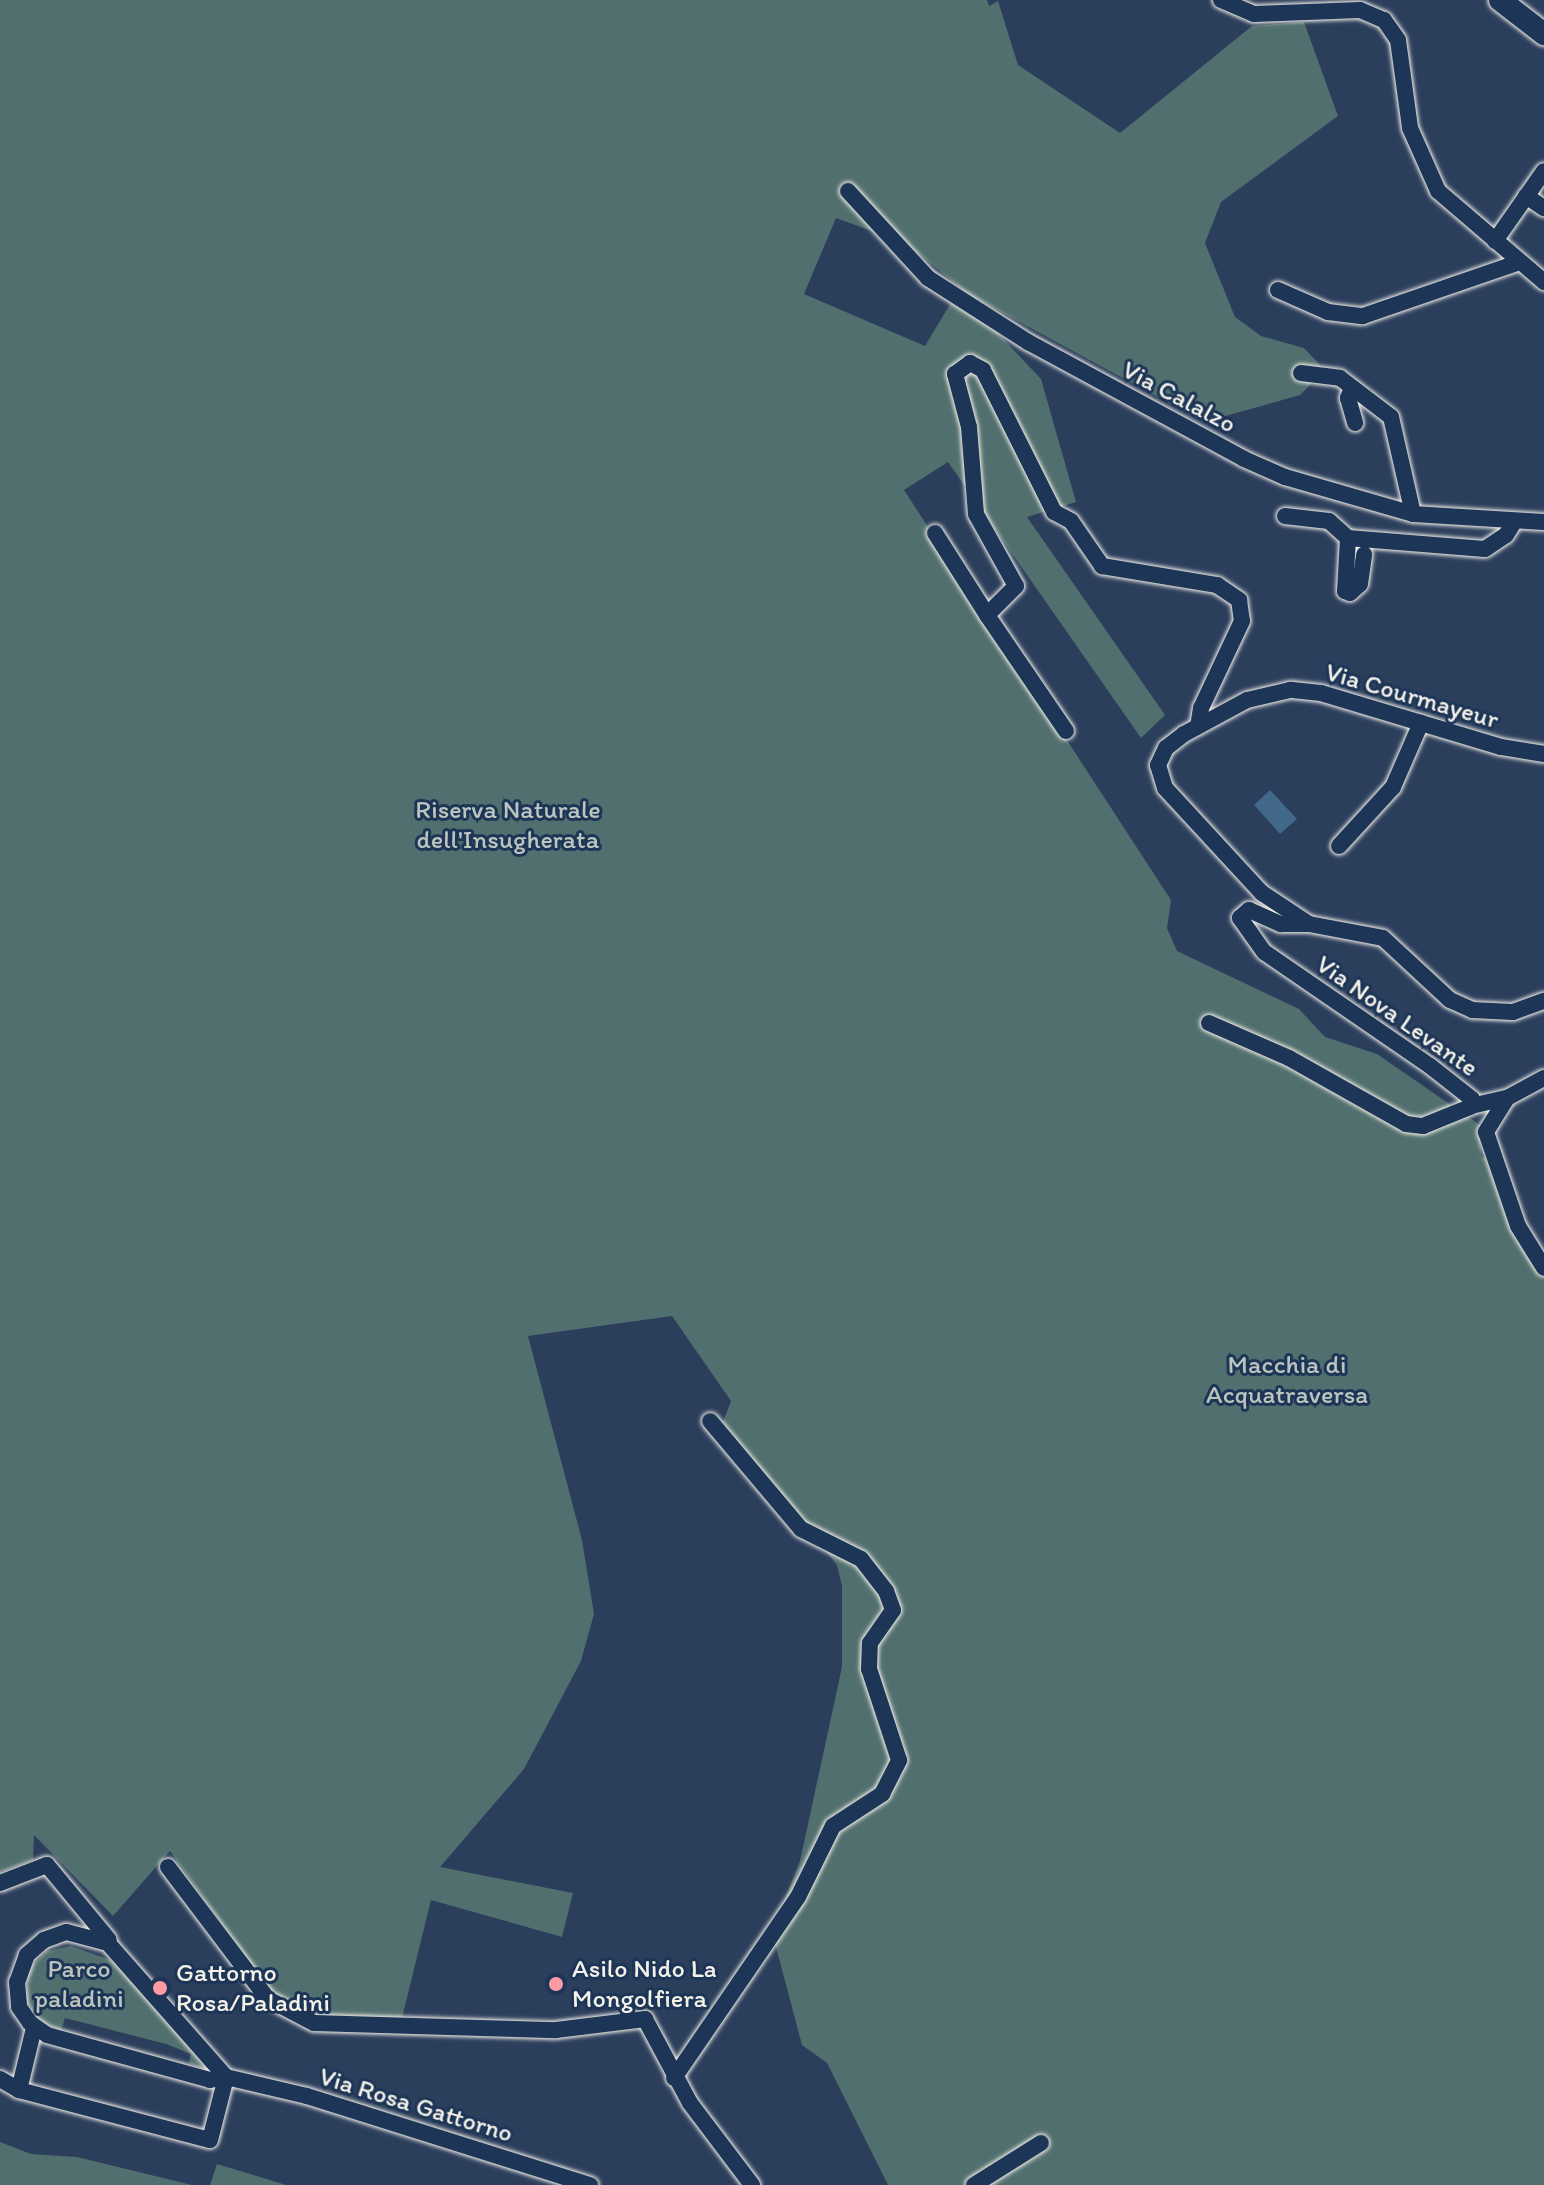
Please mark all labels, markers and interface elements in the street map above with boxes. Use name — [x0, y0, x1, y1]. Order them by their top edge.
street label: Via Calalzo — [1117, 354, 1241, 440]
street label: Via Courmayeur — [1322, 656, 1502, 736]
park label: Riserva Naturale dell'Insugherata — [415, 794, 601, 856]
street label: Via Nova Levante — [1311, 949, 1483, 1083]
park label: Macchia di Acquatraversa — [1206, 1349, 1368, 1410]
park label: Parco paladini — [34, 1953, 124, 2014]
place label: Asilo Nido La Mongolfiera — [572, 1953, 718, 2014]
place label: Gattorno Rosa/Paladini — [176, 1957, 330, 2018]
marker: Asilo Nido La Mongolfiera — [547, 1975, 565, 1993]
marker: Gattorno Rosa/Paladini — [151, 1979, 169, 1997]
street label: Via Rosa Gattorno — [316, 2061, 516, 2149]

